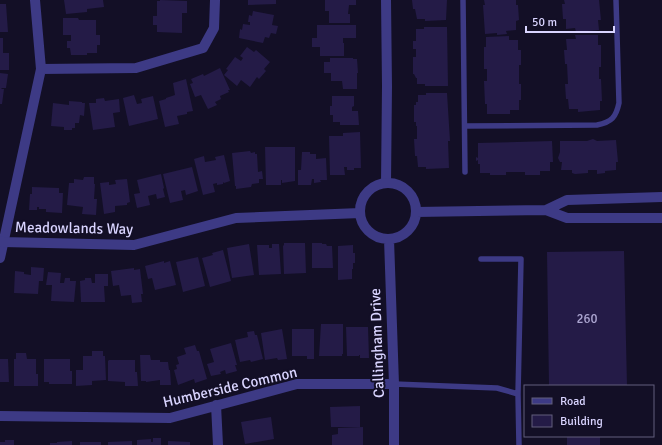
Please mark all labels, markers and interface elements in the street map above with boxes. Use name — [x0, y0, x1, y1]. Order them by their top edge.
scale bar — [526, 8, 614, 34]
text: 50 m — [532, 15, 557, 30]
street label: Meadowlands Way — [15, 218, 133, 238]
street label: Callingham Drive — [366, 288, 388, 398]
house number: 260 — [576, 311, 598, 327]
street label: Humberside Common — [161, 363, 299, 411]
legend — [524, 385, 654, 437]
text: Road — [560, 394, 586, 409]
text: Building — [560, 414, 603, 429]

